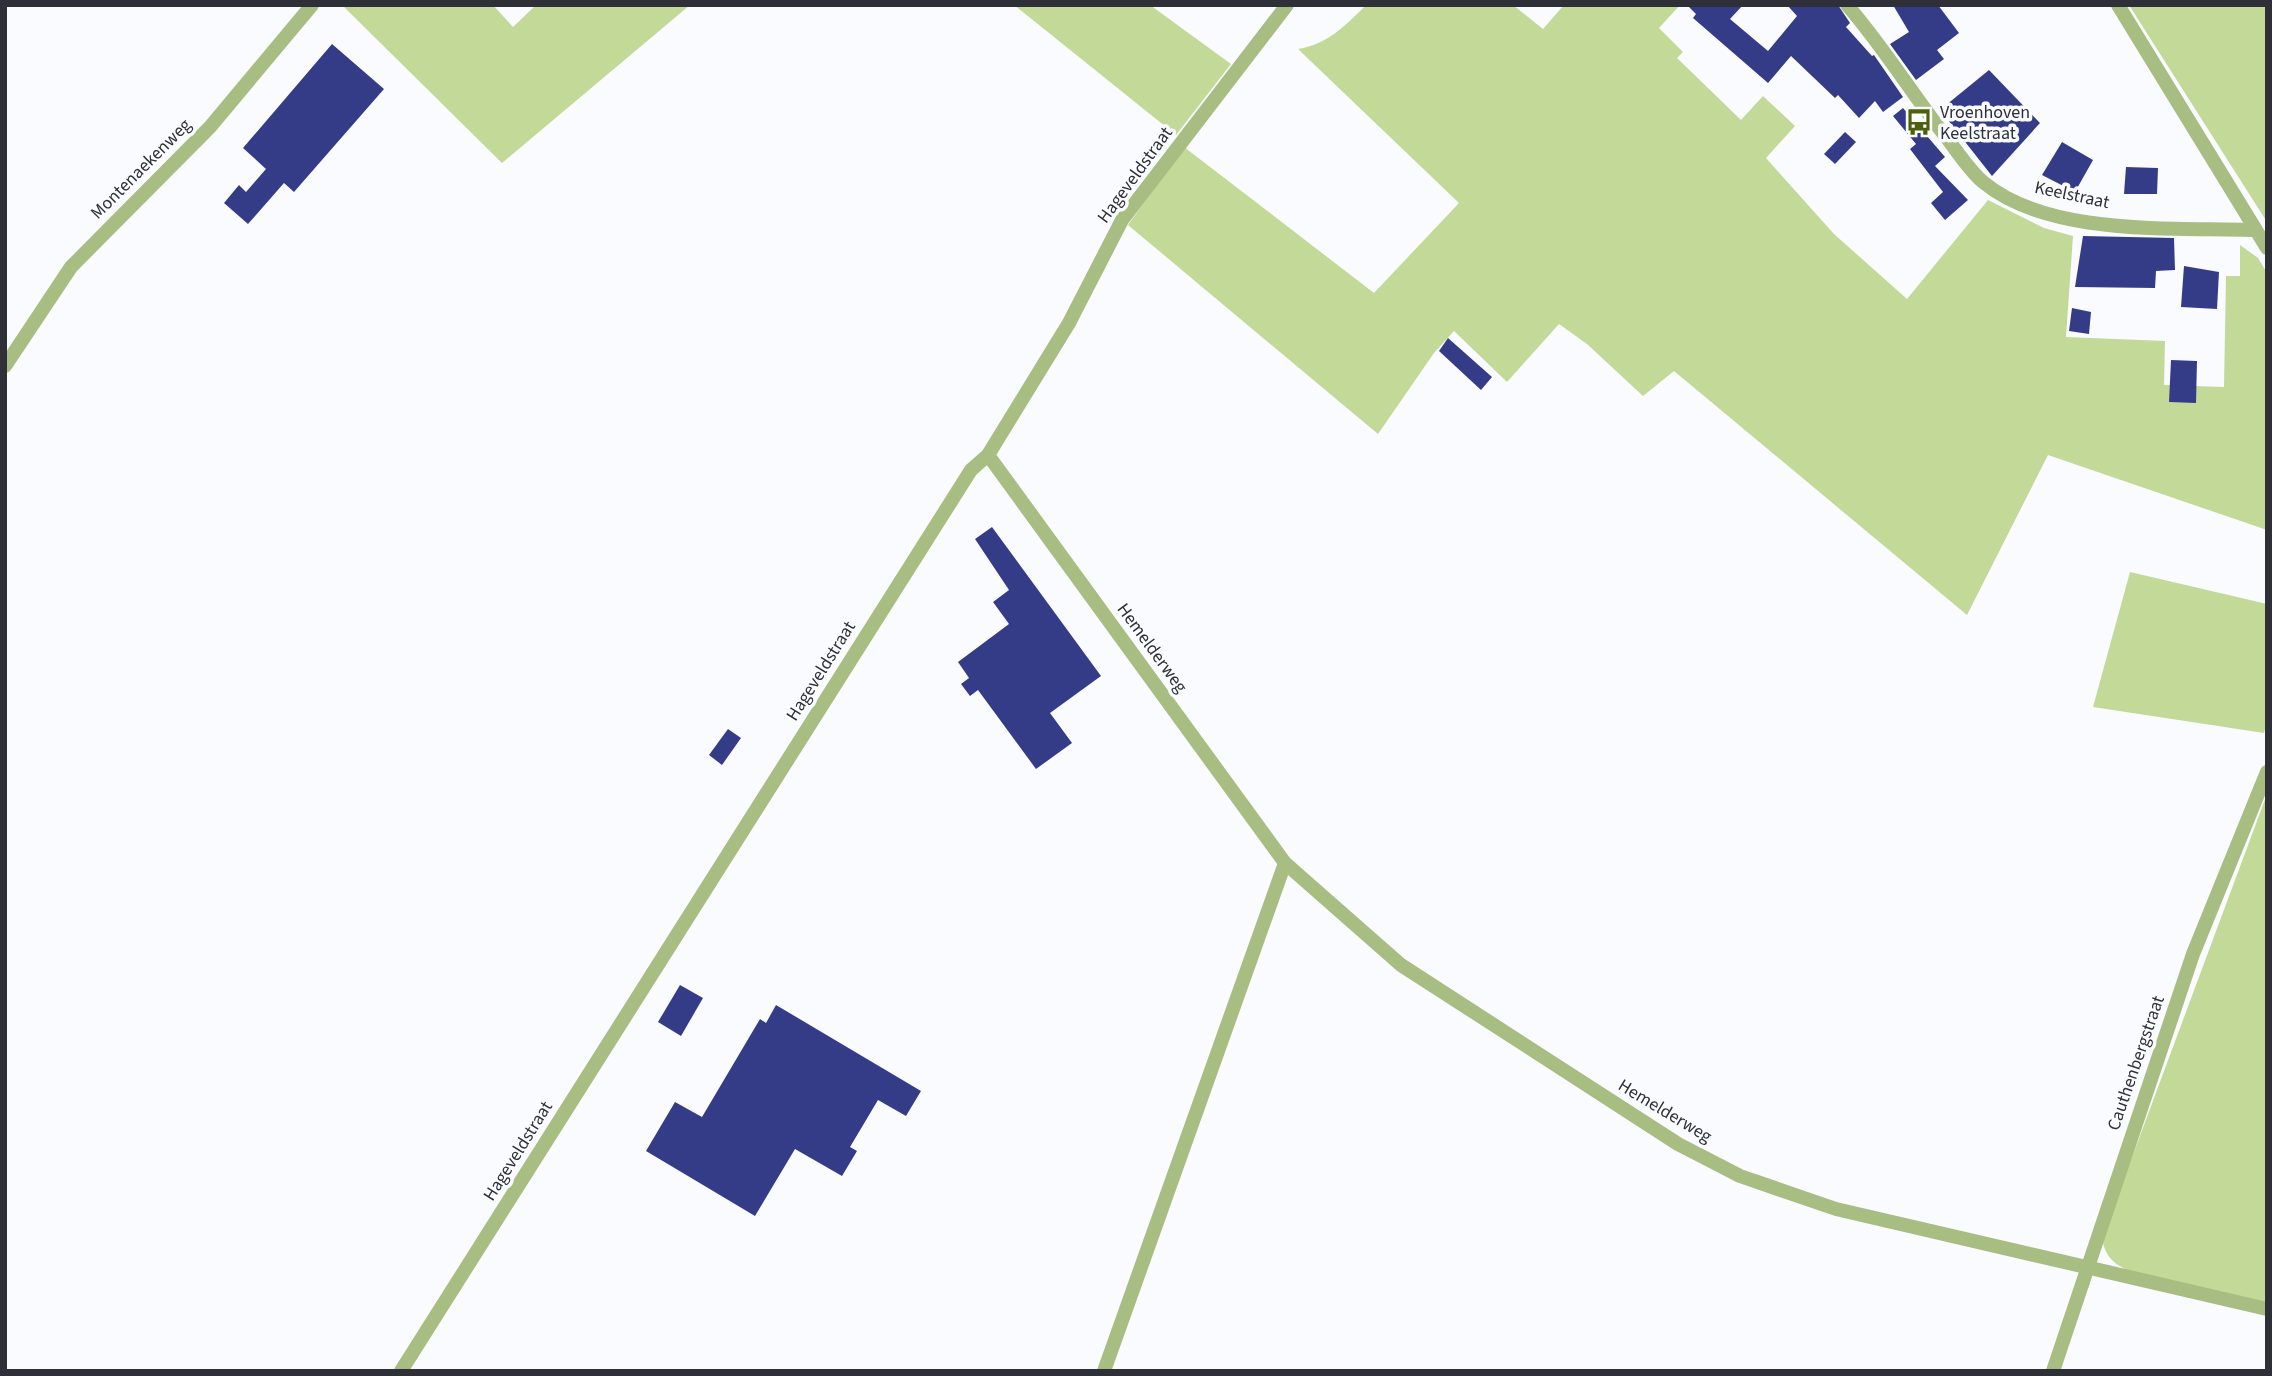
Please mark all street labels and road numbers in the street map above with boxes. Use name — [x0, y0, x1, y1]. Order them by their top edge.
street label: Montenaekenweg — [85, 113, 197, 225]
street label: Hageveldstraat — [1092, 122, 1178, 228]
street label: Keelstraat — [2032, 175, 2112, 215]
street label: Hemelderweg — [1111, 598, 1193, 698]
street label: Hageveldstraat — [780, 616, 862, 726]
street label: Cauthenbergstraat — [2101, 992, 2171, 1134]
street label: Hemelderweg — [1613, 1073, 1717, 1149]
street label: Hageveldstraat — [477, 1096, 559, 1206]

